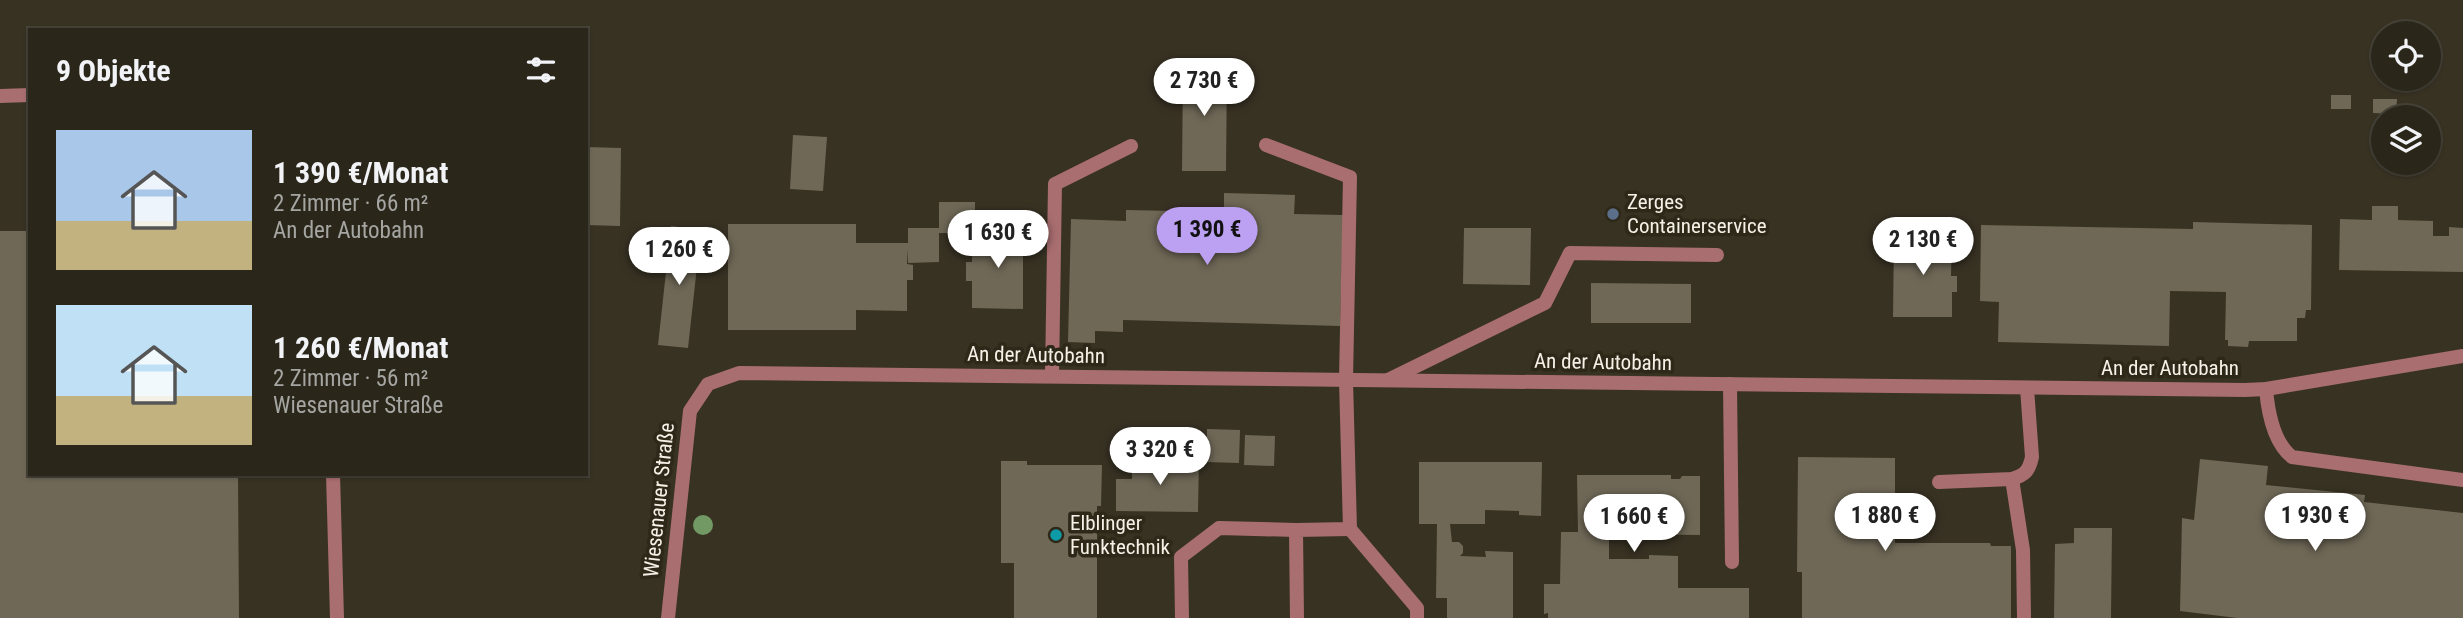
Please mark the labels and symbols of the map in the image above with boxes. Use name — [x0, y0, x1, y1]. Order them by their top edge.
pin: 2 730 € — [1139, 58, 1269, 118]
place label: Zerges Containerservice — [1627, 190, 1767, 238]
marker: Zerges Containerservice — [1605, 206, 1621, 222]
pin: 1 390 € — [1142, 208, 1272, 267]
pin: 1 630 € — [933, 210, 1063, 270]
pin: 2 130 € — [1858, 218, 1988, 277]
pin: 1 260 € — [614, 228, 744, 287]
street label: An der Autobahn — [967, 342, 1105, 368]
street label: An der Autobahn — [1534, 349, 1672, 375]
street label: An der Autobahn — [2101, 356, 2239, 380]
street label: Wiesenauer Straße — [639, 421, 679, 579]
pin: 3 320 € — [1095, 428, 1225, 487]
pin: 1 660 € — [1569, 494, 1699, 554]
pin: 1 880 € — [1820, 494, 1950, 553]
pin: 1 930 € — [2250, 494, 2380, 553]
place label: Elblinger Funktechnik — [1070, 511, 1171, 559]
marker: Elblinger Funktechnik — [1048, 527, 1064, 543]

